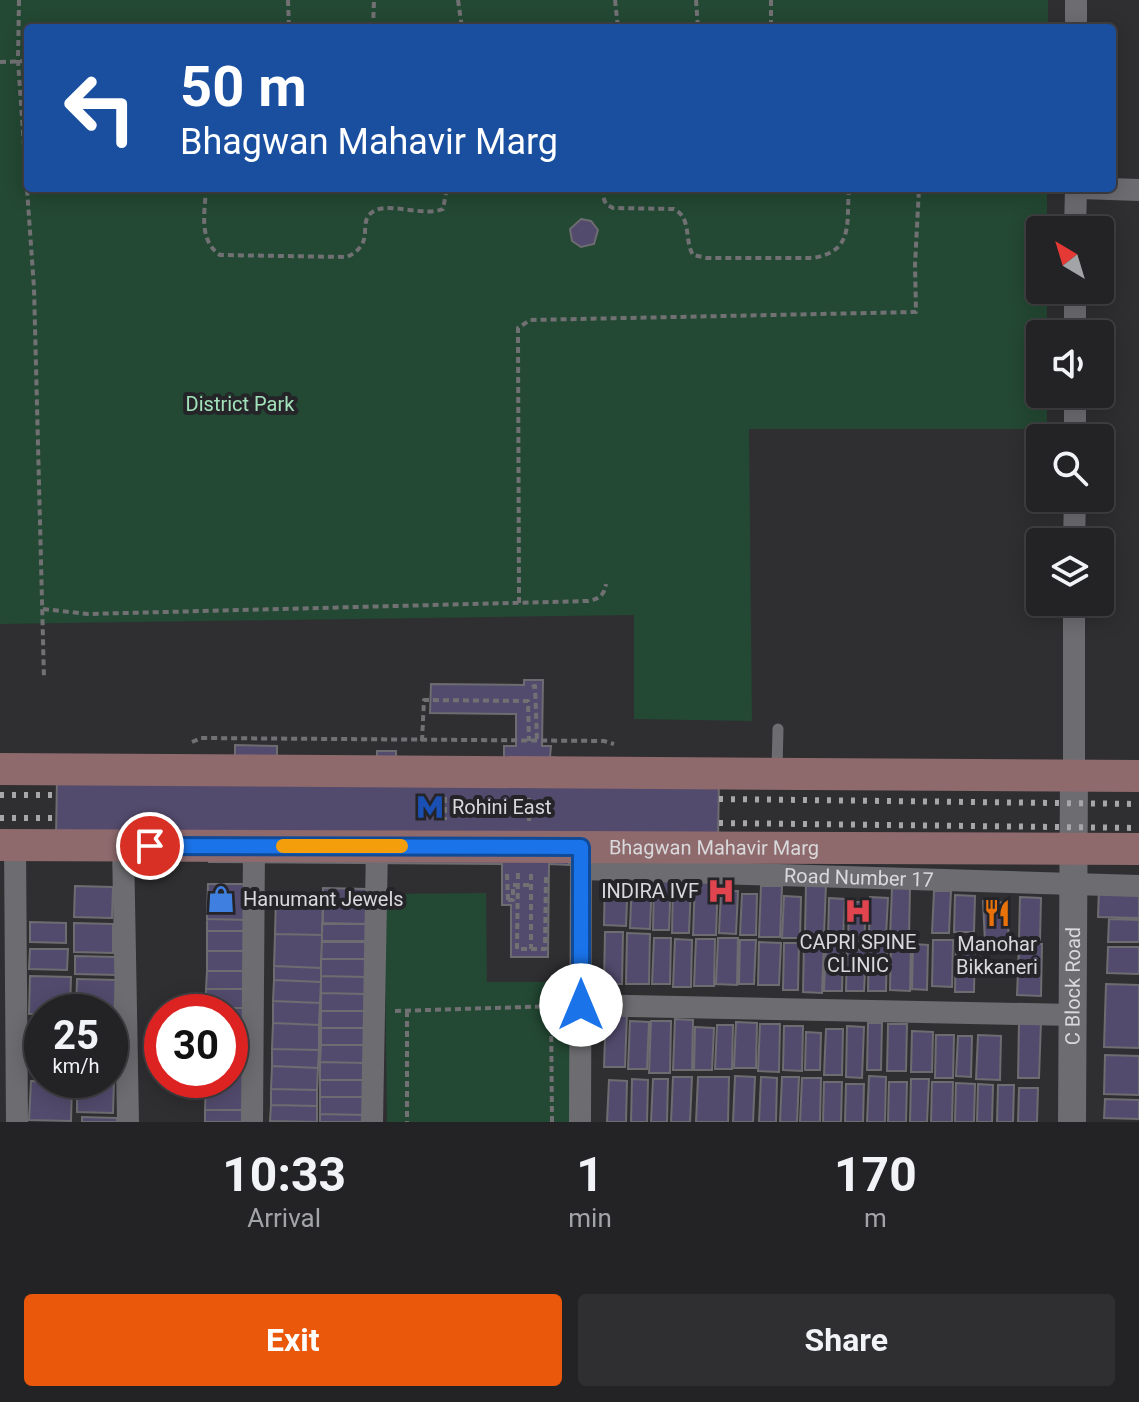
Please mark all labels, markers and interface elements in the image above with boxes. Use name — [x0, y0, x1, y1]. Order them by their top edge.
text: 50 m — [180, 54, 307, 120]
icon: left — [48, 56, 152, 160]
text: Bhagwan Mahavir Marg — [180, 121, 558, 163]
north arrow — [1026, 216, 1114, 304]
map controls — [1026, 216, 1114, 616]
button: sound — [1026, 320, 1114, 408]
park label: District Park — [186, 392, 295, 416]
button: search — [1026, 424, 1114, 512]
button: layers — [1026, 528, 1114, 616]
metro station icon: Rohini East — [415, 792, 445, 822]
place label: Rohini East — [452, 795, 552, 819]
pin — [116, 812, 184, 880]
icon: arrive — [128, 824, 172, 868]
street label: Bhagwan Mahavir Marg — [609, 835, 819, 860]
street label: Road Number 17 — [784, 863, 934, 892]
hospital icon: INDIRA IVF — [706, 876, 736, 906]
place label: INDIRA IVF — [601, 879, 699, 903]
shop icon: Hanumant Jewels — [206, 884, 236, 914]
place label: Hanumant Jewels — [243, 887, 404, 911]
hospital icon: CAPRI SPINE CLINIC — [843, 896, 873, 926]
restaurant icon: Manohar Bikkaneri — [982, 898, 1012, 928]
street label: C Block Road — [1060, 927, 1085, 1045]
place label: CAPRI SPINE CLINIC — [800, 930, 916, 977]
place label: Manohar Bikkaneri — [956, 932, 1038, 979]
position arrow — [539, 963, 623, 1047]
speed limit sign: 30 — [144, 994, 248, 1098]
text: 25 — [53, 1012, 99, 1059]
text: km/h — [53, 1054, 99, 1078]
text: 10:33 — [222, 1146, 346, 1203]
text: 1 — [576, 1146, 604, 1203]
text: 170 — [834, 1146, 917, 1203]
text: Arrival — [247, 1203, 321, 1233]
text: min — [568, 1203, 612, 1233]
text: m — [864, 1203, 887, 1233]
button: Exit — [24, 1294, 562, 1386]
button: Share — [578, 1294, 1115, 1386]

